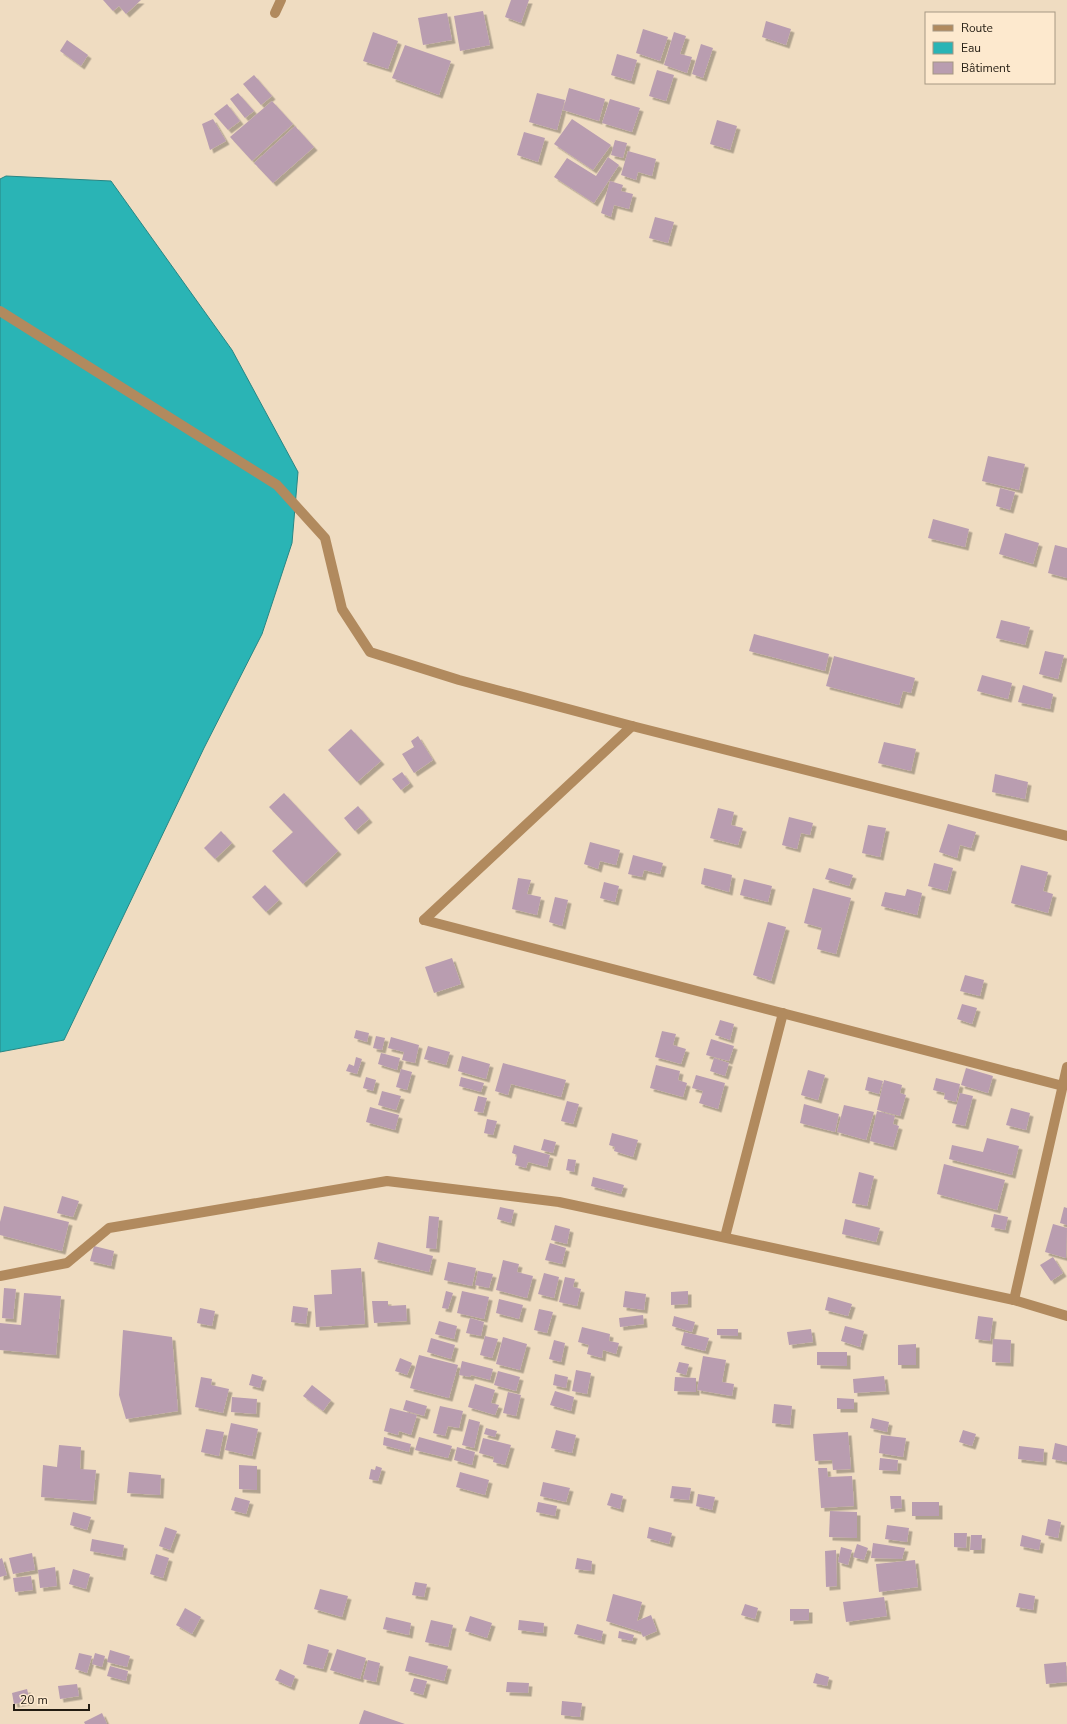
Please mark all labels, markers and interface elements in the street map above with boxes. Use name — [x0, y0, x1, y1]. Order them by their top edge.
legend — [925, 12, 1055, 84]
text: Route — [961, 20, 993, 36]
text: Eau — [961, 40, 981, 56]
text: Bâtiment — [961, 60, 1011, 76]
scale bar — [14, 1686, 89, 1712]
text: 20 m — [20, 1692, 48, 1708]

